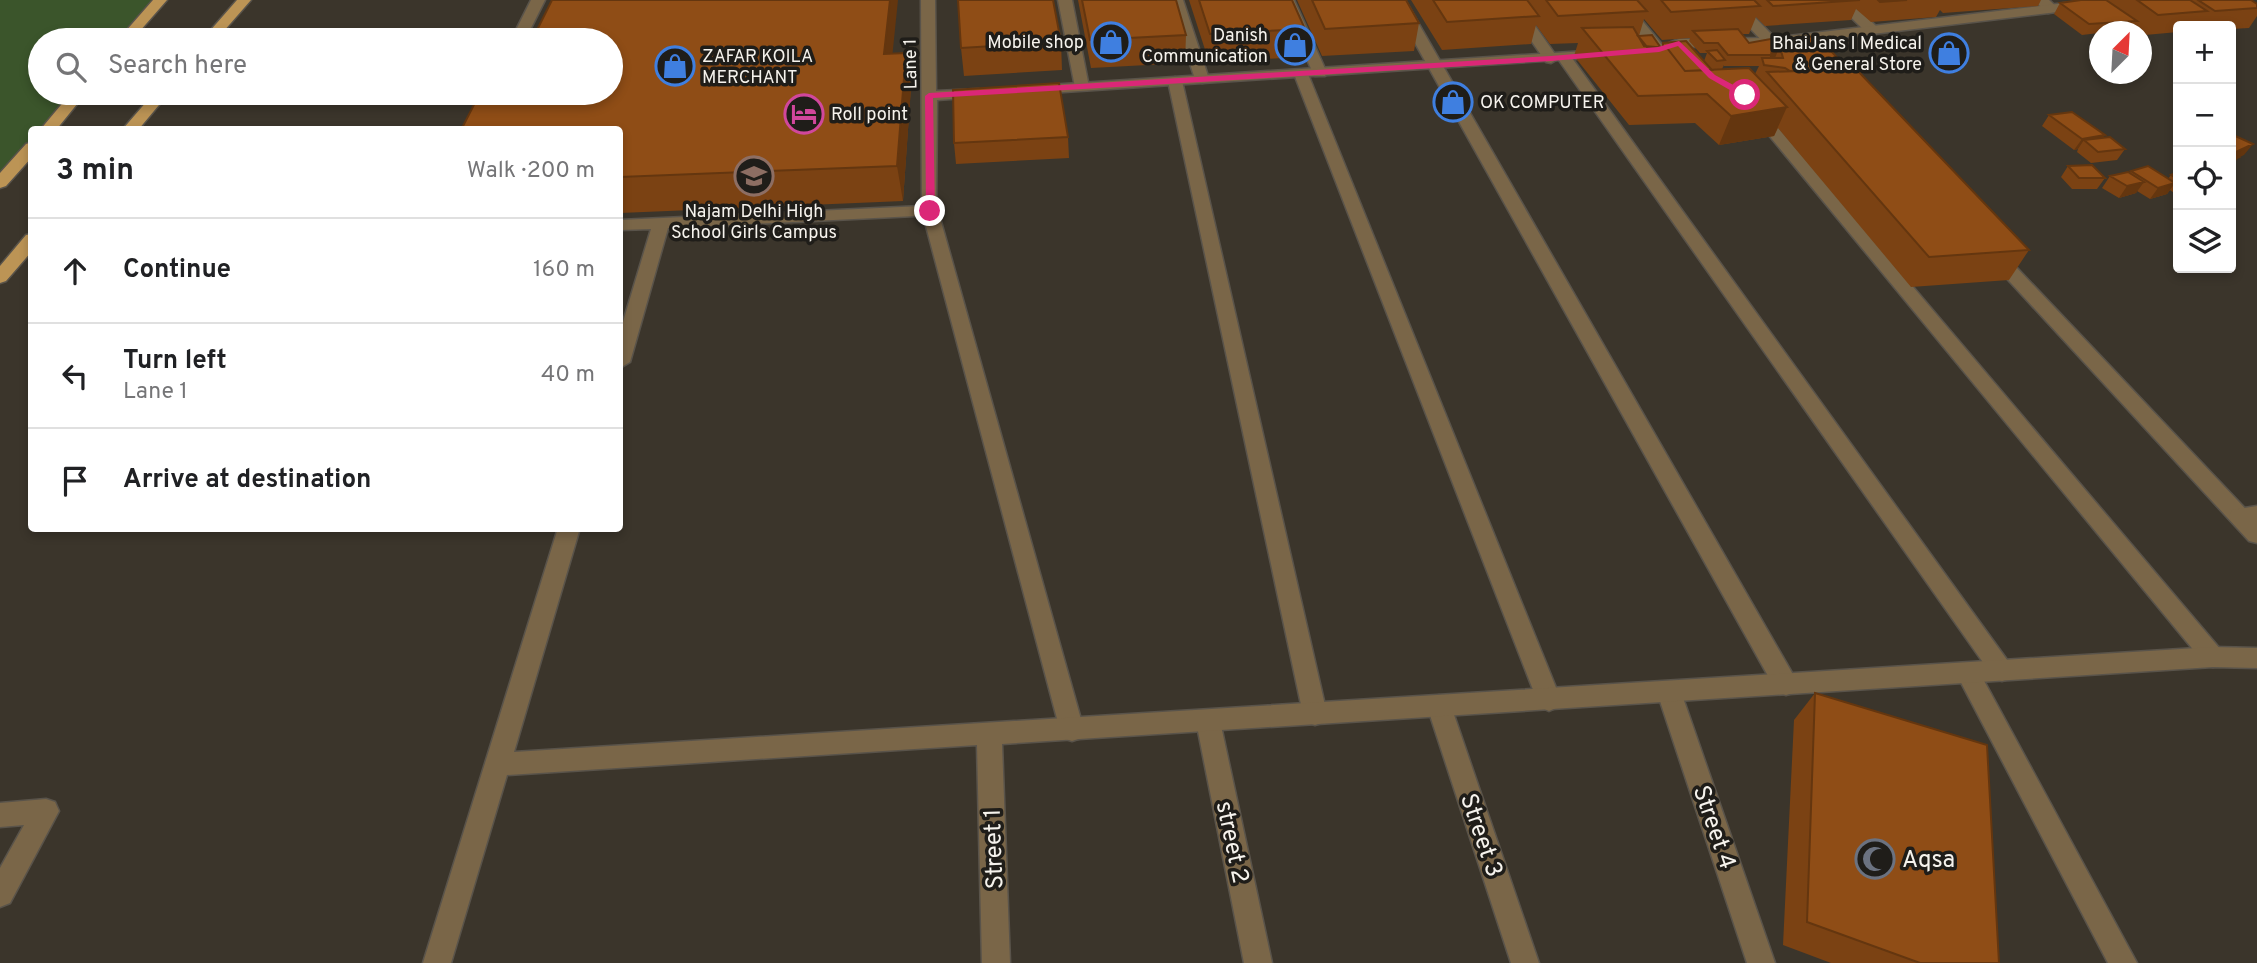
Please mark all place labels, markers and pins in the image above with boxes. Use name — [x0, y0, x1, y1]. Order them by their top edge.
shop icon: Mobile shop — [1090, 21, 1132, 63]
shop icon: Danish Communication — [1274, 24, 1316, 66]
place label: Danish Communication — [1141, 25, 1268, 69]
place label: Mobile shop — [987, 32, 1084, 55]
shop icon: BhaiJans I Medical & General Store — [1928, 32, 1970, 74]
place label: BhaiJans I Medical & General Store — [1772, 33, 1922, 77]
shop icon: ZAFAR KOILA MERCHANT — [654, 45, 696, 87]
place label: ZAFAR KOILA MERCHANT — [702, 46, 813, 90]
shop icon: OK COMPUTER — [1432, 81, 1474, 123]
place label: OK COMPUTER — [1480, 92, 1605, 115]
hotel icon: Roll point — [783, 93, 825, 135]
place label: Roll point — [831, 104, 908, 127]
school or university icon: Najam Delhi High School Girls Campus — [733, 155, 775, 197]
place label: Najam Delhi High School Girls Campus — [671, 201, 837, 245]
mosque icon: Aqsa — [1854, 838, 1896, 880]
place label: Aqsa — [1902, 846, 1955, 876]

